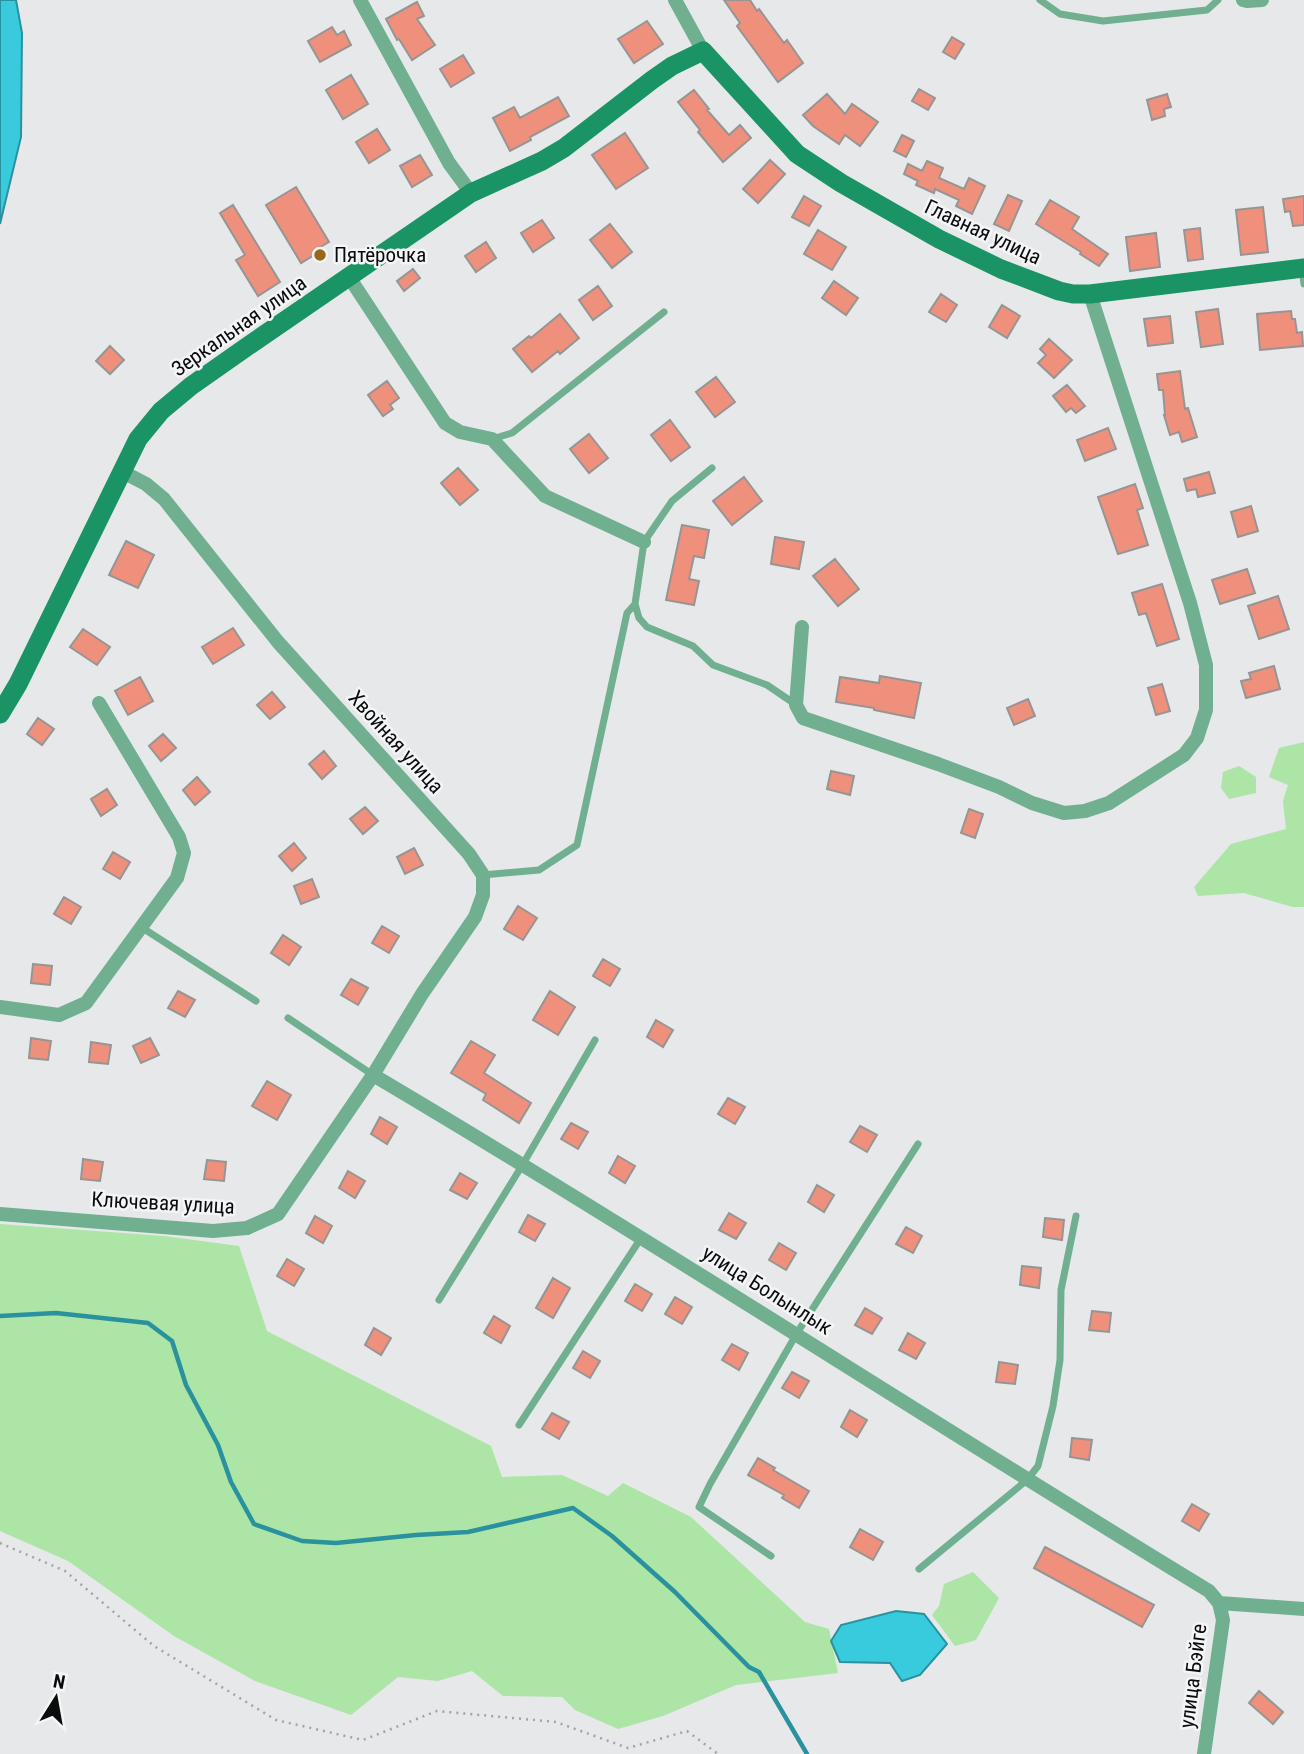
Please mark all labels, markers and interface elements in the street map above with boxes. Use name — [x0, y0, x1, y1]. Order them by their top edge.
street label: Главная улица — [921, 195, 1045, 269]
place label: Пятёрочка — [334, 243, 426, 267]
marker: Пятёрочка — [312, 247, 328, 263]
street label: Зеркальная улица — [167, 271, 311, 381]
street label: Хвойная улица — [344, 686, 448, 798]
street label: Ключевая улица — [91, 1187, 235, 1219]
street label: улица Болынлык — [698, 1241, 836, 1339]
street label: улица Бэйге — [1175, 1622, 1211, 1730]
north arrow — [21, 1663, 91, 1733]
text: N — [51, 1669, 67, 1694]

